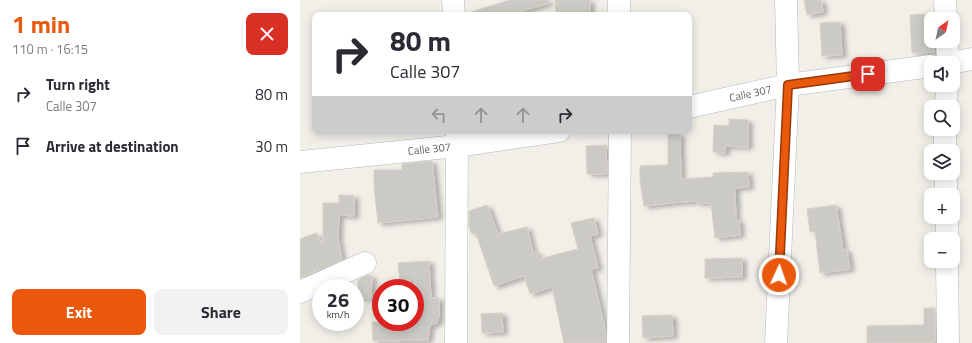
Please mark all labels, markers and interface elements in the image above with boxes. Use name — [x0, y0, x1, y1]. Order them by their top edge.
text: 1 min — [12, 6, 70, 42]
north arrow — [924, 12, 960, 48]
map controls — [924, 12, 960, 268]
button: close — [246, 13, 288, 55]
text: 80 m — [390, 19, 451, 62]
icon: right — [324, 28, 376, 80]
text: 110 m · 16:15 — [12, 39, 88, 59]
button: sound — [924, 56, 960, 92]
pin — [851, 57, 885, 91]
text: Calle 307 — [390, 58, 460, 85]
icon: arrive — [857, 63, 879, 85]
text: Turn right — [46, 73, 110, 96]
street label: Calle 307 — [728, 81, 773, 106]
icon: right — [12, 83, 34, 105]
text: 80 m — [255, 83, 288, 106]
text: Calle 307 — [46, 96, 97, 116]
button: search — [924, 100, 960, 136]
icon: left — [428, 104, 450, 126]
icon: ahead — [470, 104, 492, 126]
icon: ahead — [512, 104, 534, 126]
icon: right — [554, 104, 576, 126]
icon: arrive — [12, 135, 34, 157]
text: Arrive at destination — [46, 135, 179, 158]
text: 30 m — [255, 135, 288, 158]
street label: Calle 307 — [407, 139, 452, 159]
button: layers — [924, 144, 960, 180]
button: + — [924, 188, 960, 224]
button: − — [924, 232, 960, 268]
position arrow — [758, 254, 800, 296]
speed limit sign: 30 — [372, 279, 424, 331]
text: 26 — [327, 284, 349, 315]
button: Exit — [12, 289, 146, 335]
button: Share — [154, 289, 288, 335]
text: km/h — [327, 307, 349, 322]

